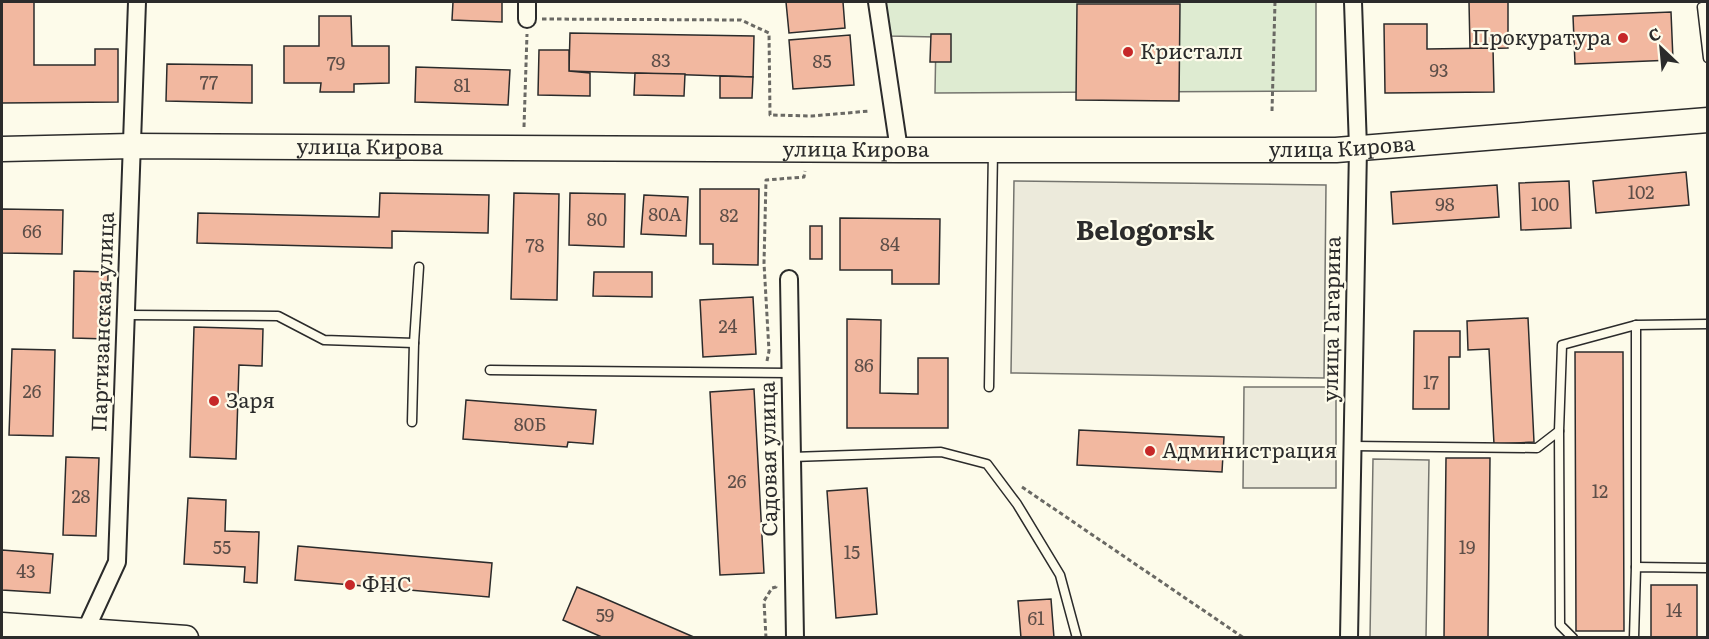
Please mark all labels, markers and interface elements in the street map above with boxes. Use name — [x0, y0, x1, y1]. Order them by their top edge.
north arrow — [1631, 18, 1691, 78]
place label: Прокуратура — [1472, 20, 1612, 51]
text: С — [1644, 20, 1664, 47]
marker: Прокуратура — [1616, 31, 1630, 45]
place label: Кристалл — [1140, 34, 1243, 65]
marker: Кристалл — [1121, 45, 1135, 59]
house number: 83 — [651, 46, 671, 73]
house number: 85 — [812, 47, 832, 74]
house number: 79 — [327, 49, 345, 76]
house number: 93 — [1429, 56, 1449, 83]
house number: 77 — [200, 68, 218, 95]
house number: 81 — [453, 71, 471, 98]
street label: улица Кирова — [1269, 126, 1417, 163]
street label: улица Кирова — [297, 129, 444, 161]
street label: улица Кирова — [783, 131, 930, 163]
house number: 102 — [1628, 178, 1654, 205]
house number: 98 — [1435, 190, 1455, 217]
house number: 100 — [1531, 190, 1559, 217]
house number: 80А — [648, 200, 682, 227]
house number: 82 — [720, 201, 738, 228]
house number: 80 — [587, 205, 607, 232]
district label: Belogorsk — [1076, 208, 1215, 248]
street label: Партизанская улица — [81, 211, 120, 432]
house number: 66 — [22, 217, 42, 244]
house number: 84 — [880, 230, 900, 257]
house number: 78 — [525, 231, 545, 258]
street label: улица Гагарина — [1313, 235, 1346, 402]
house number: 24 — [718, 312, 738, 339]
house number: 86 — [854, 351, 874, 378]
house number: 17 — [1423, 368, 1439, 395]
house number: 26 — [23, 377, 42, 404]
street label: Садовая улица — [750, 380, 783, 537]
place label: Заря — [226, 383, 275, 414]
marker: Заря — [207, 394, 221, 408]
house number: 80Б — [514, 410, 546, 437]
place label: Администрация — [1162, 433, 1337, 464]
marker: Администрация — [1143, 444, 1157, 458]
house number: 26 — [728, 467, 747, 494]
house number: 12 — [1592, 477, 1608, 504]
house number: 28 — [71, 482, 91, 509]
house number: 55 — [213, 533, 231, 560]
house number: 19 — [1459, 533, 1475, 560]
house number: 15 — [844, 538, 860, 565]
house number: 43 — [16, 557, 36, 584]
place label: ФНС — [362, 567, 412, 598]
marker: ФНС — [343, 578, 357, 592]
house number: 14 — [1666, 596, 1682, 623]
house number: 59 — [596, 601, 614, 628]
house number: 61 — [1028, 604, 1045, 631]

